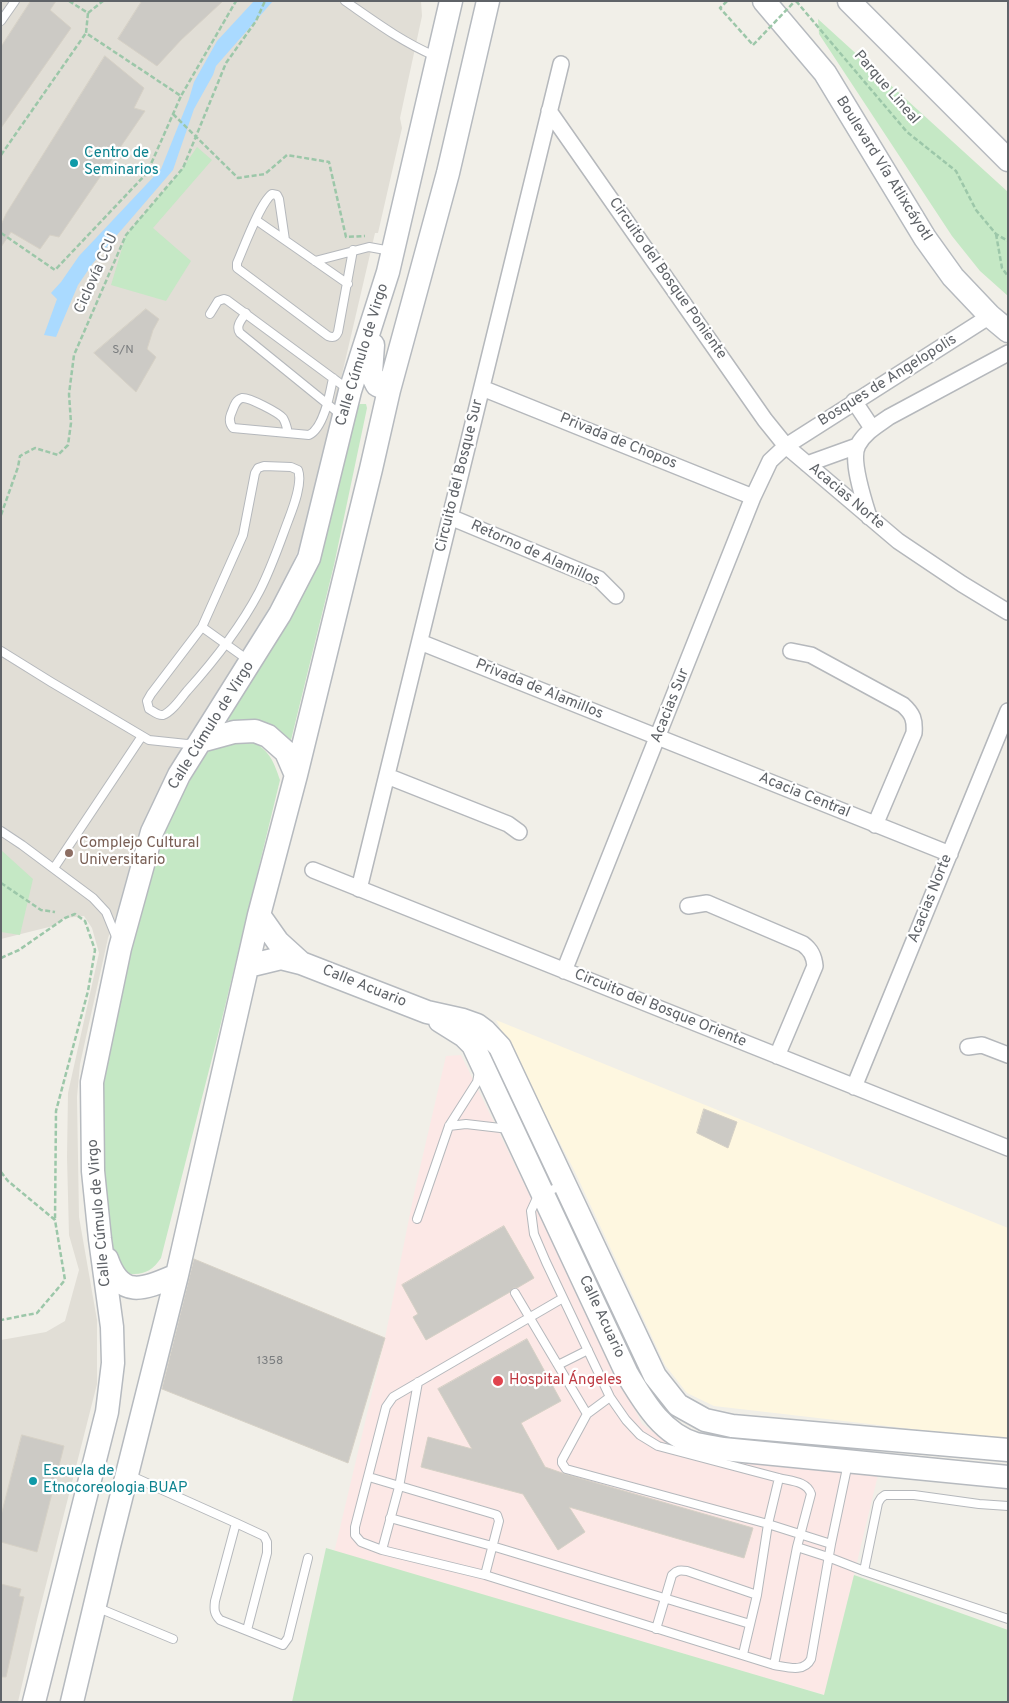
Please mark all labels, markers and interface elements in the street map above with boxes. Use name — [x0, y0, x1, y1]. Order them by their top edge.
street label: Parque Lineal — [849, 47, 923, 129]
street label: Boulevard Vía Atlixcáyotl — [831, 93, 935, 245]
place label: Centro de Seminarios — [84, 145, 159, 180]
marker: Centro de Seminarios — [68, 157, 80, 169]
street label: Circuito del Bosque Poniente — [604, 195, 730, 363]
street label: Ciclovía CCU — [71, 231, 123, 317]
street label: Calle Cúmulo de Virgo — [333, 282, 393, 428]
street label: Bosques de Angelopolis — [815, 331, 961, 431]
house number: S/N — [112, 344, 134, 358]
street label: Circuito del Bosque Sur — [432, 398, 488, 554]
street label: Privada de Chopos — [557, 410, 679, 474]
street label: Acacias Norte — [804, 460, 888, 534]
street label: Retorno de Alamillos — [468, 517, 602, 591]
street label: Privada de Alamillos — [472, 656, 606, 724]
street label: Calle Cúmulo de Virgo — [165, 658, 259, 794]
street label: Acacias Sur — [648, 666, 694, 746]
street label: Acacia Central — [756, 770, 852, 822]
place label: Complejo Cultural Universitario — [79, 835, 199, 870]
marker: Complejo Cultural Universitario — [63, 847, 75, 859]
street label: Acacias Norte — [905, 852, 957, 946]
street label: Calle Acuario — [319, 962, 409, 1012]
street label: Circuito del Bosque Oriente — [571, 966, 749, 1052]
street label: Calle Cúmulo de Virgo — [85, 1139, 115, 1287]
street label: Calle Acuario — [574, 1273, 628, 1361]
house number: 1358 — [257, 1355, 283, 1369]
place label: Hospital Ángeles — [509, 1372, 622, 1390]
marker: Hospital Ángeles — [491, 1374, 505, 1388]
place label: Escuela de Etnocoreologia BUAP — [43, 1463, 187, 1498]
marker: Escuela de Etnocoreologia BUAP — [27, 1475, 39, 1487]

